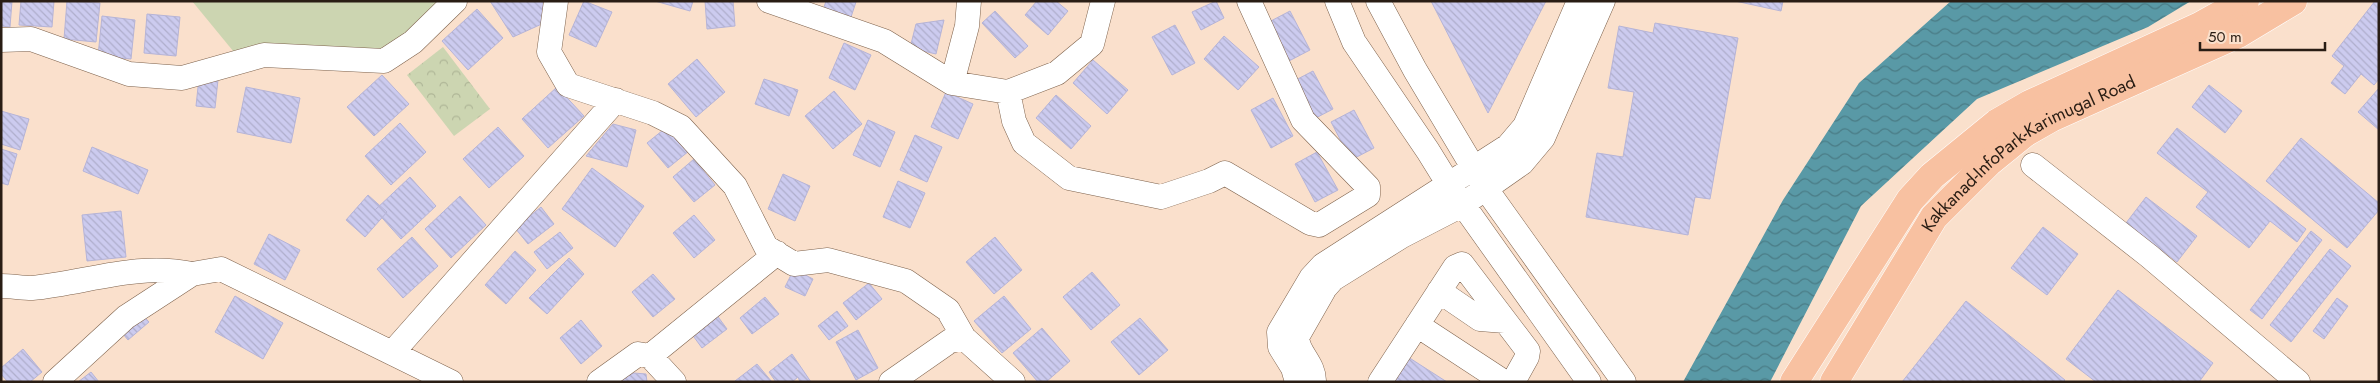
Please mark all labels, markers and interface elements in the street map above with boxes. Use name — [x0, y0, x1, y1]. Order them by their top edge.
scale bar — [2200, 20, 2325, 52]
text: 50 m — [2208, 26, 2242, 48]
street label: Kakkanad-InfoPark-Karimugal Road — [1915, 69, 2140, 237]

